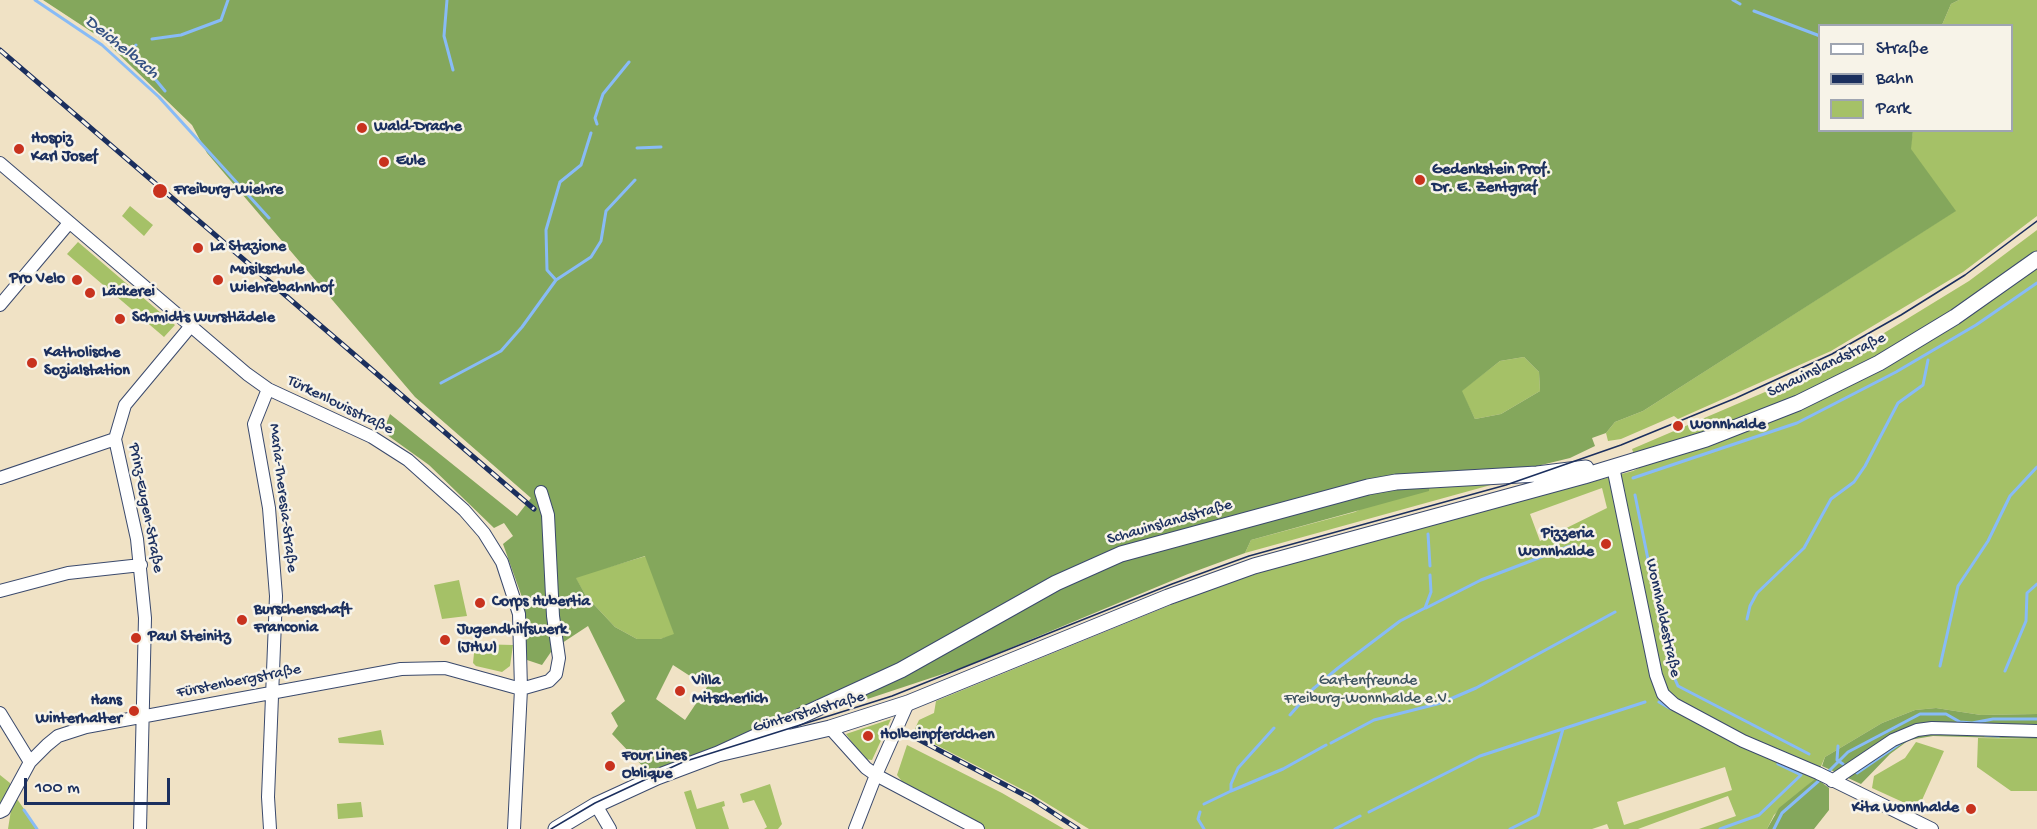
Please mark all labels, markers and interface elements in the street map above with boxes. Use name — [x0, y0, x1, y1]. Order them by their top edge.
water label: Deichelbach — [80, 12, 162, 84]
legend — [1818, 24, 2013, 132]
text: Straße — [1876, 39, 1928, 60]
text: Bahn — [1876, 69, 1913, 90]
text: Park — [1876, 99, 1910, 120]
place label: Wald-Drache — [374, 118, 462, 138]
marker: Wald-Drache — [355, 121, 369, 135]
place label: Hospiz Karl Josef — [31, 130, 98, 168]
marker: Hospiz Karl Josef — [12, 142, 26, 156]
place label: Eule — [396, 152, 425, 172]
marker: Eule — [377, 155, 391, 169]
place label: Gedenkstein Prof. Dr. E. Zentgraf — [1432, 161, 1551, 199]
marker: Gedenkstein Prof. Dr. E. Zentgraf — [1413, 173, 1427, 187]
place label: Freiburg-Wiehre — [174, 181, 283, 201]
marker: Freiburg-Wiehre — [151, 182, 169, 200]
place label: La Stazione — [210, 238, 286, 258]
marker: La Stazione — [191, 241, 205, 255]
place label: Musikschule Wiehrebahnhof — [230, 261, 333, 299]
place label: Pro Velo — [9, 270, 65, 290]
marker: Pro Velo — [70, 273, 84, 287]
marker: Musikschule Wiehrebahnhof — [211, 273, 225, 287]
place label: Läckerei — [102, 283, 155, 303]
marker: Läckerei — [83, 286, 97, 300]
place label: Schmidts Wurstlädele — [132, 309, 275, 329]
marker: Schmidts Wurstlädele — [113, 312, 127, 326]
street label: Schauinslandstraße — [1765, 329, 1889, 403]
place label: Katholische Sozialstation — [44, 344, 130, 382]
marker: Katholische Sozialstation — [25, 356, 39, 370]
street label: Türkenlouisstraße — [284, 372, 396, 440]
place label: Wonnhalde — [1690, 416, 1766, 436]
marker: Wonnhalde — [1671, 419, 1685, 433]
street label: Maria-Theresia-Straße — [263, 423, 301, 573]
street label: Prinz-Eugen-Straße — [123, 442, 167, 574]
street label: Schauinslandstraße — [1105, 496, 1235, 550]
place label: Pizzeria Wonnhalde — [1518, 525, 1594, 563]
marker: Pizzeria Wonnhalde — [1599, 537, 1613, 551]
street label: Wonnhaldestraße — [1640, 557, 1684, 679]
place label: Corps Hubertia — [492, 593, 590, 613]
marker: Corps Hubertia — [473, 596, 487, 610]
place label: Burschenschaft Franconia — [254, 601, 351, 639]
marker: Burschenschaft Franconia — [235, 613, 249, 627]
place label: Jugendhilfswerk (JHW) — [457, 621, 567, 659]
place label: Paul Steinitz — [148, 628, 231, 648]
marker: Paul Steinitz — [129, 631, 143, 645]
marker: Jugendhilfswerk (JHW) — [438, 633, 452, 647]
street label: Fürstenbergstraße — [175, 661, 303, 703]
place label: Villa Mitscherlich — [692, 672, 768, 710]
park label: Gartenfreunde Freiburg-Wonnhalde e.V. — [1284, 672, 1452, 710]
marker: Villa Mitscherlich — [673, 684, 687, 698]
street label: Günterstalstraße — [751, 688, 867, 738]
place label: Hans Winterhalter — [35, 692, 122, 730]
marker: Hans Winterhalter — [127, 704, 141, 718]
place label: Holbeinpferdchen — [880, 726, 995, 746]
marker: Holbeinpferdchen — [861, 729, 875, 743]
place label: Four Lines Oblique — [622, 747, 687, 785]
marker: Four Lines Oblique — [603, 759, 617, 773]
scale bar — [27, 766, 172, 804]
text: 100 m — [35, 778, 80, 799]
place label: Kita Wonnhalde — [1852, 799, 1959, 819]
marker: Kita Wonnhalde — [1964, 802, 1978, 816]

